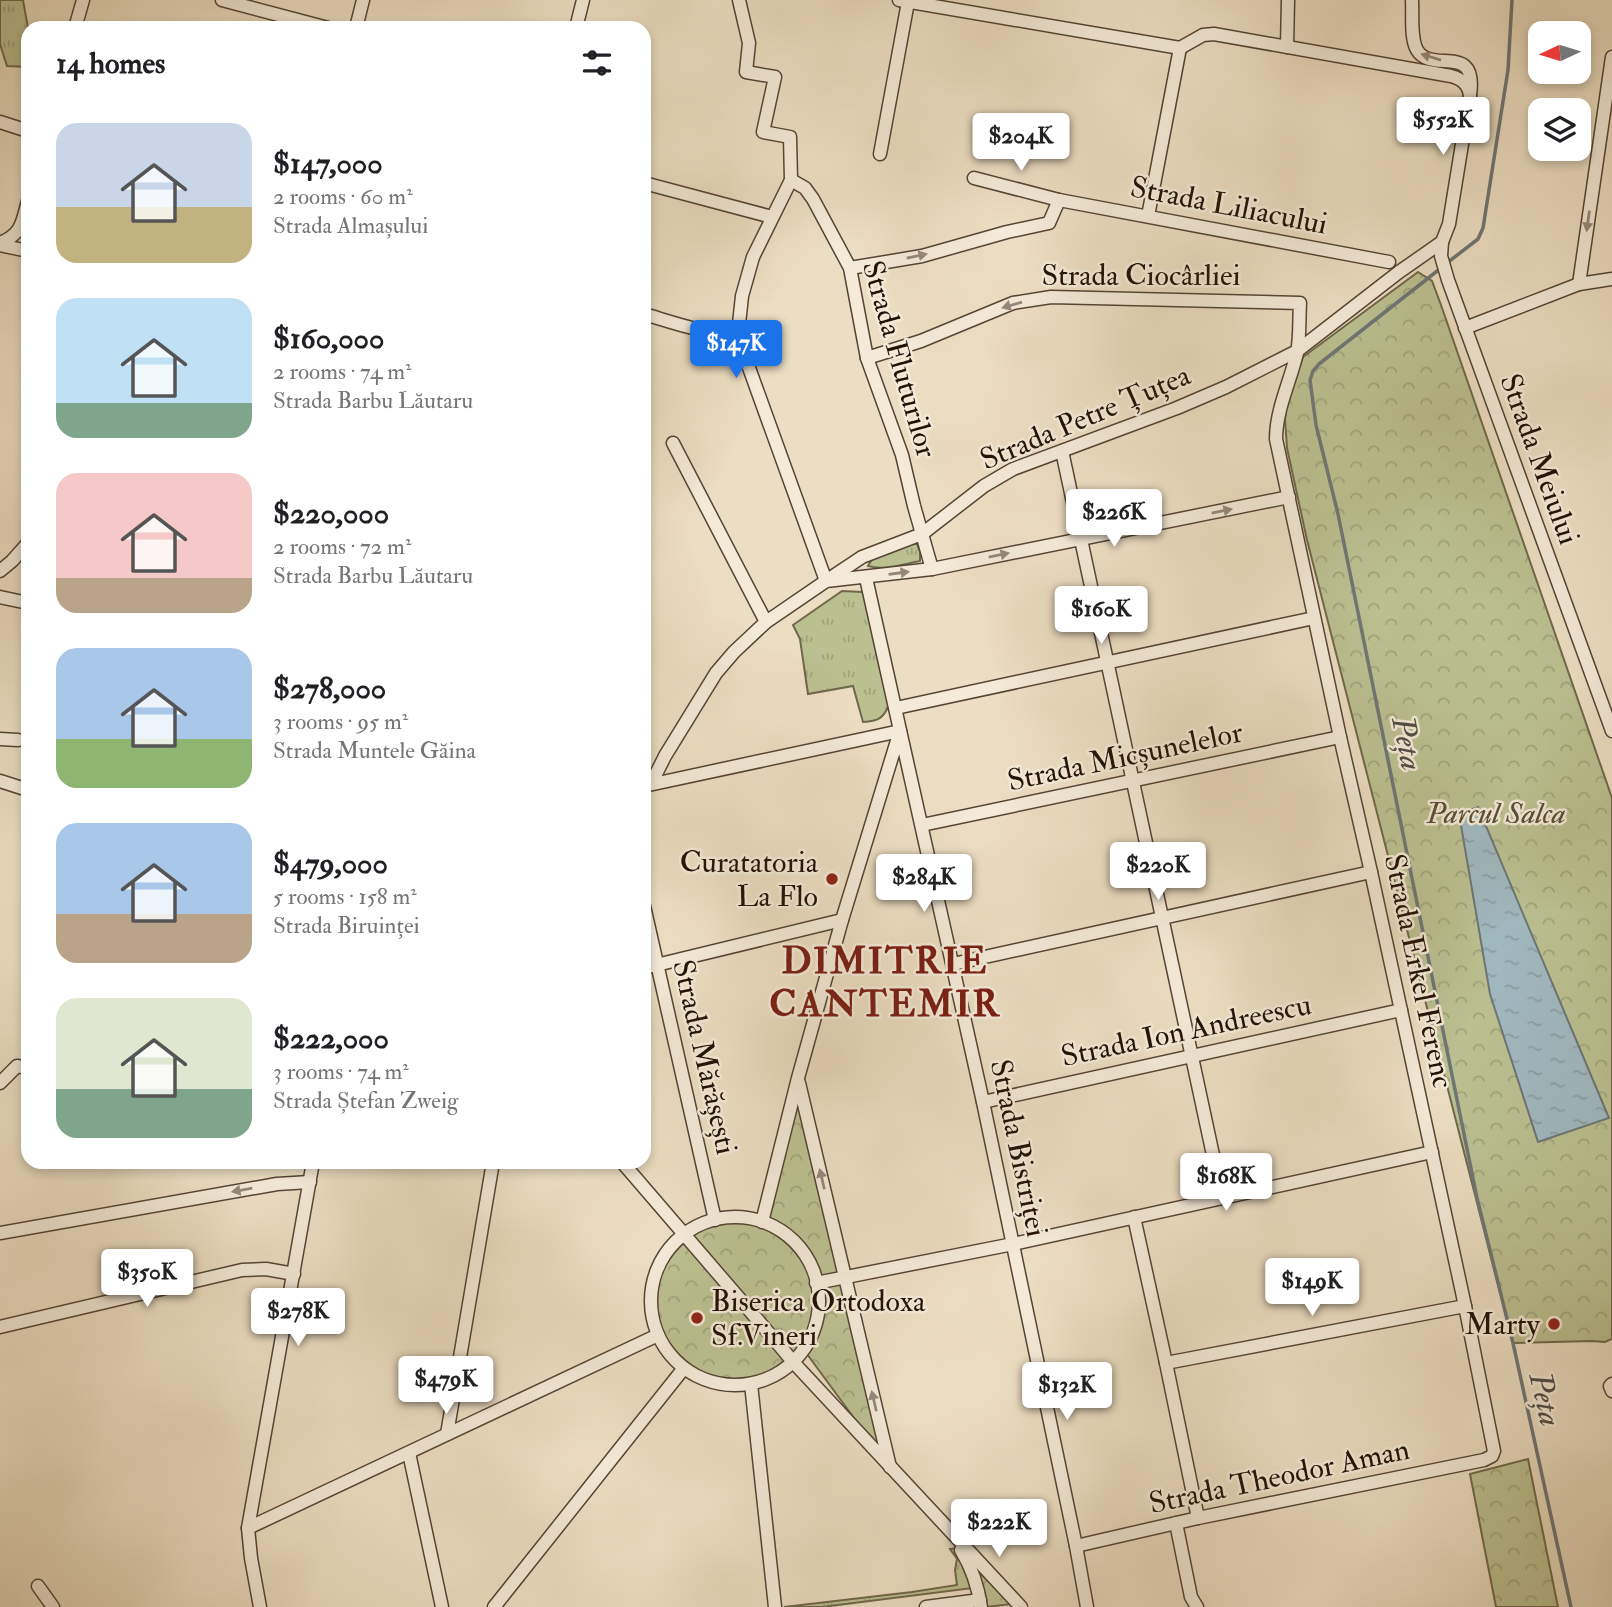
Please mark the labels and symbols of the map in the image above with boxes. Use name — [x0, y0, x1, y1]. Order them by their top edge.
north arrow — [1528, 21, 1591, 84]
one-way arrow — [1420, 51, 1441, 61]
pin: $552K — [1394, 97, 1492, 157]
pin: $204K — [972, 114, 1070, 173]
street label: Strada Liliacului — [1127, 168, 1331, 243]
one-way arrow — [1582, 210, 1593, 232]
one-way arrow — [906, 251, 928, 262]
street label: Strada Fluturilor — [854, 257, 945, 462]
street label: Strada Ciocârliei — [1042, 257, 1240, 294]
one-way arrow — [1001, 300, 1022, 310]
pin: $147K — [687, 320, 785, 380]
street label: Strada Petre Țuțea — [975, 356, 1196, 478]
street label: Strada Meiului — [1492, 369, 1588, 550]
pin: $226K — [1065, 490, 1163, 549]
one-way arrow — [1211, 505, 1233, 516]
one-way arrow — [988, 550, 1010, 561]
one-way arrow — [888, 568, 910, 579]
pin: $160K — [1052, 586, 1150, 646]
water label: Peța — [1382, 712, 1432, 774]
street label: Strada Micșunelelor — [1004, 714, 1246, 799]
park label: Parcul Salca — [1425, 795, 1566, 832]
pin: $220K — [1109, 842, 1207, 902]
place label: Curatatoria La Flo — [680, 844, 819, 915]
street label: Strada Erkel Ferenc — [1376, 851, 1461, 1091]
pin: $284K — [875, 855, 973, 914]
marker: Curatatoria La Flo — [824, 871, 840, 887]
district label: DIMITRIE CANTEMIR — [769, 938, 1001, 1028]
street label: Strada Mărășești — [664, 956, 745, 1158]
street label: Strada Ion Andreescu — [1058, 986, 1314, 1075]
street label: Strada Bistriței — [982, 1056, 1055, 1240]
pin: $168K — [1177, 1154, 1275, 1213]
one-way arrow — [816, 1168, 827, 1190]
one-way arrow — [231, 1185, 253, 1196]
pin: $350K — [98, 1250, 196, 1309]
pin: $149K — [1263, 1258, 1361, 1318]
place label: Biserica Ortodoxa Sf.Vineri — [711, 1283, 926, 1354]
pin: $278K — [249, 1288, 347, 1348]
place label: Marty — [1465, 1306, 1541, 1343]
marker: Biserica Ortodoxa Sf.Vineri — [689, 1310, 705, 1326]
marker: Marty — [1546, 1316, 1562, 1332]
pin: $479K — [397, 1356, 495, 1416]
pin: $132K — [1018, 1362, 1116, 1422]
water label: Peța — [1519, 1367, 1571, 1430]
one-way arrow — [868, 1390, 879, 1412]
street label: Strada Theodor Aman — [1146, 1431, 1413, 1522]
pin: $222K — [950, 1500, 1048, 1559]

